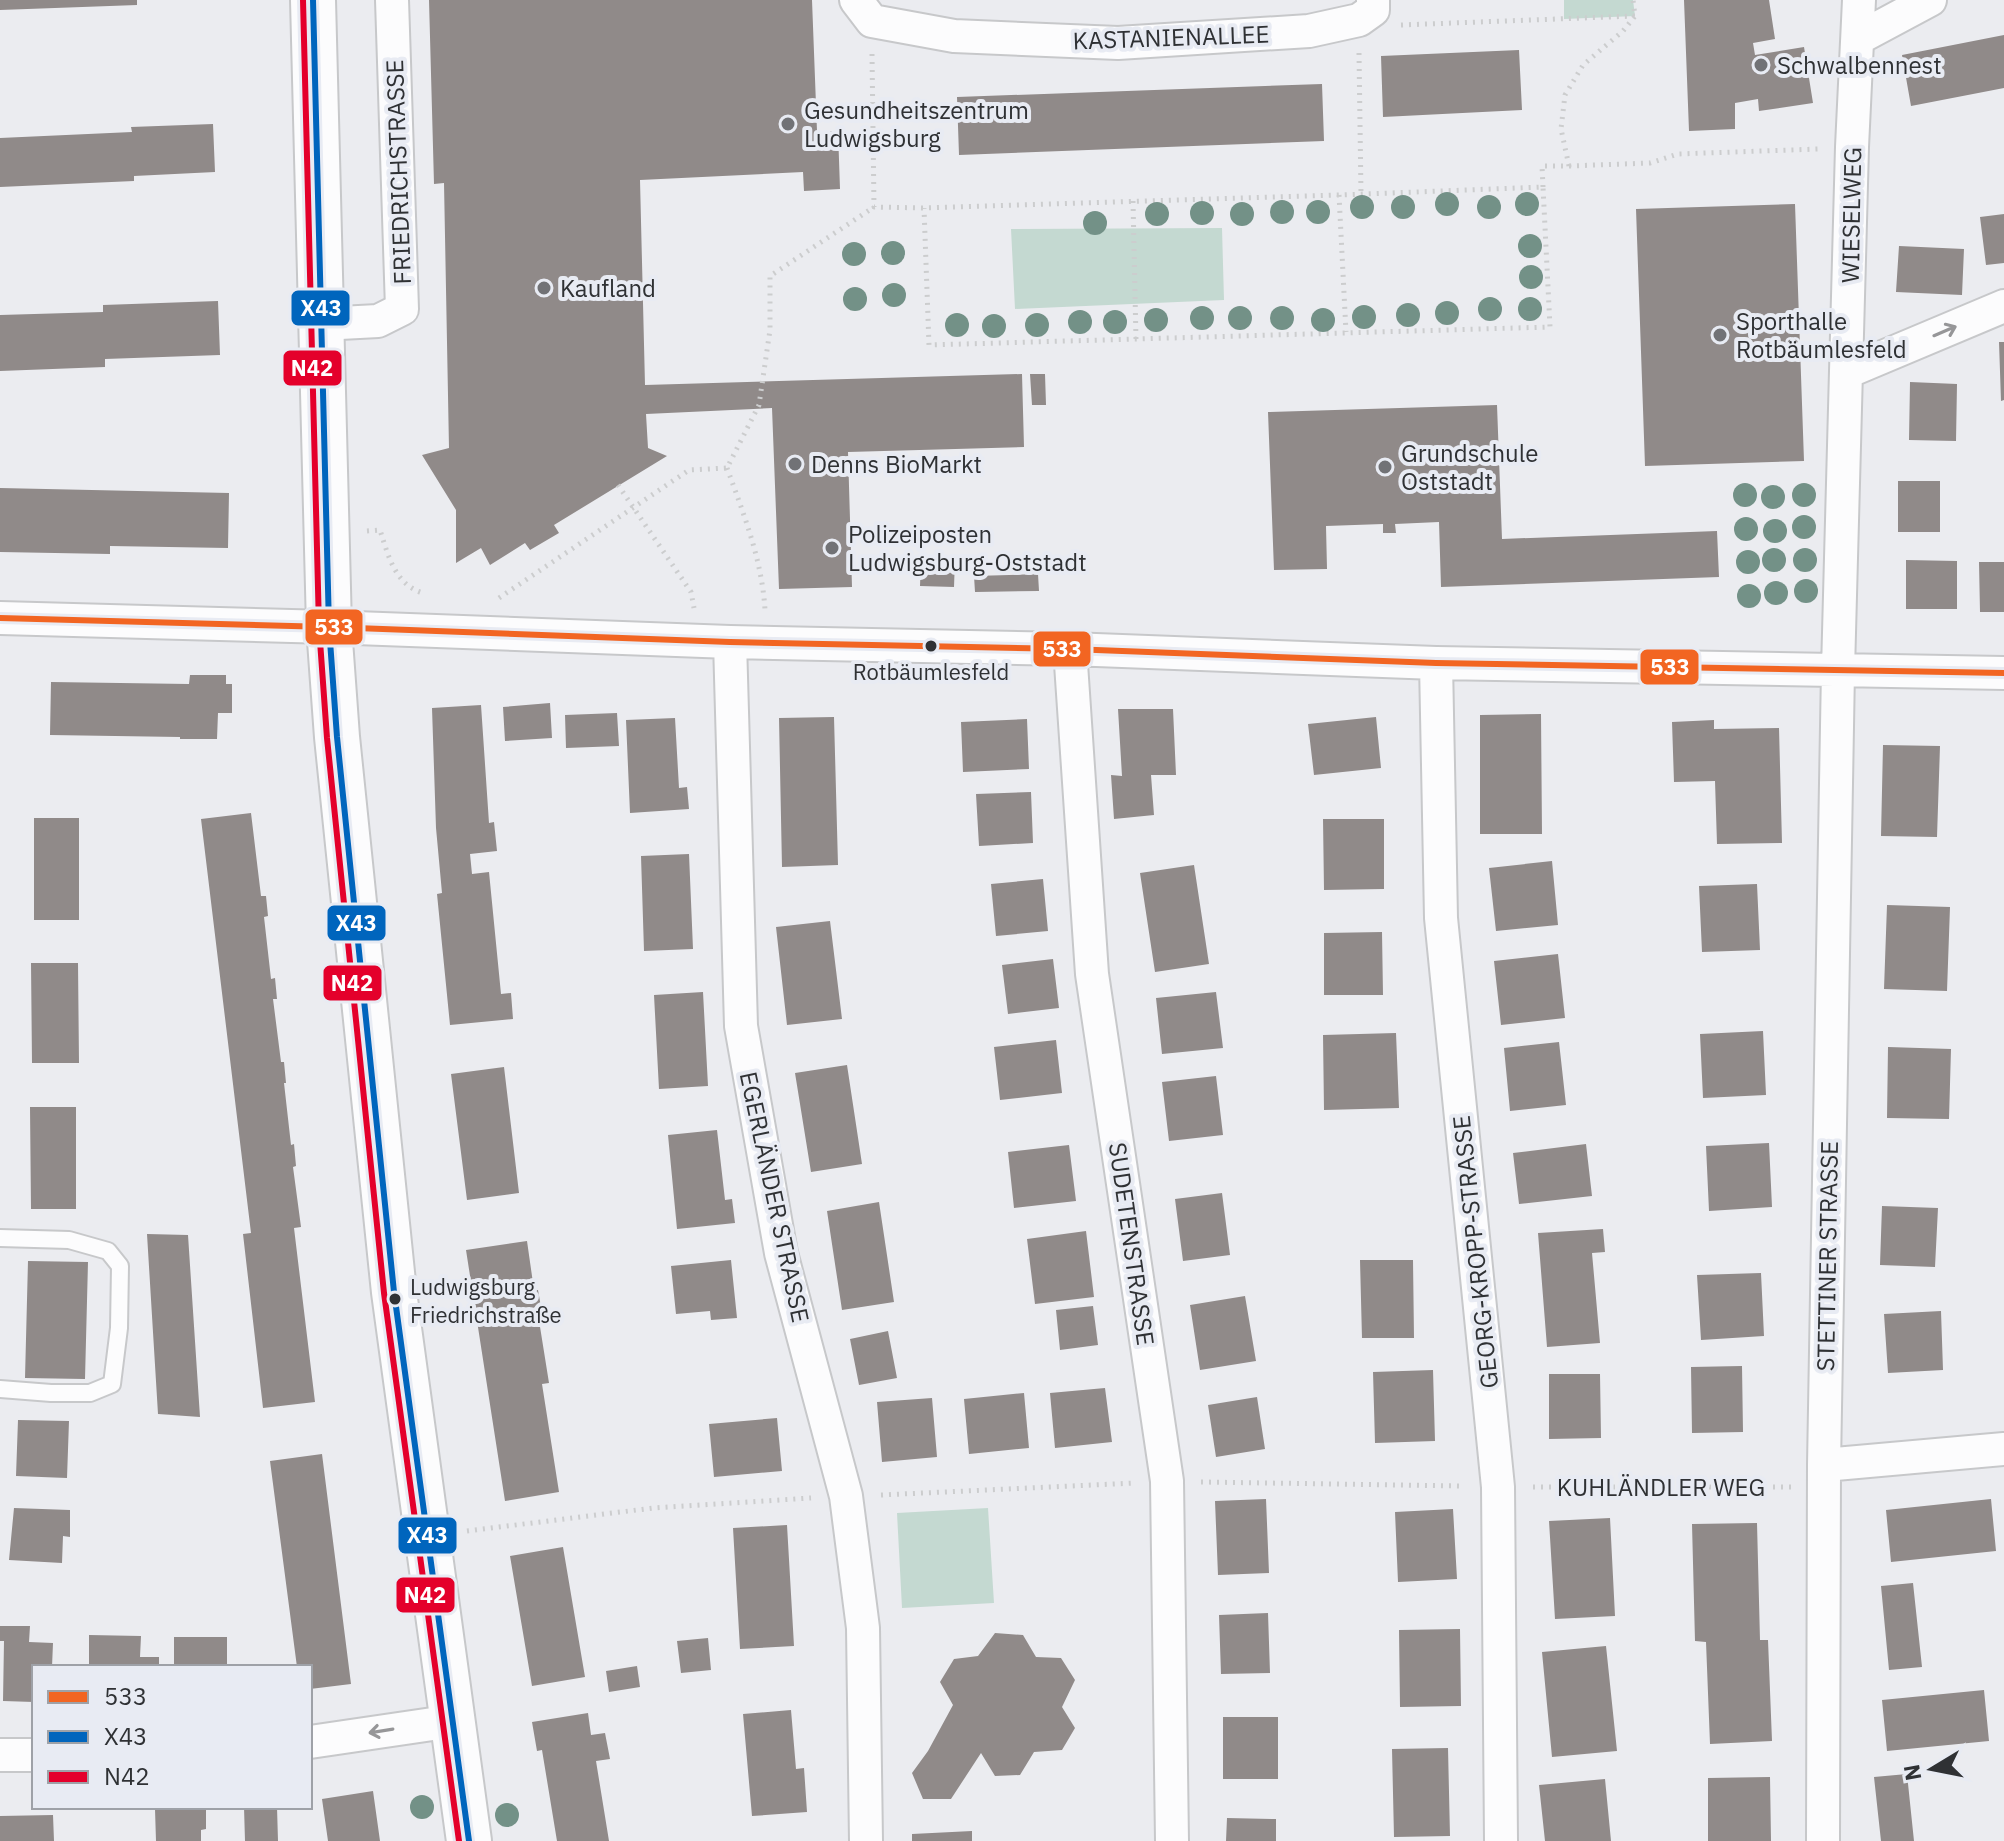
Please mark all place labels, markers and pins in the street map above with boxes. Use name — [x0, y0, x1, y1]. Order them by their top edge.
place label: Schwalbennest — [1777, 49, 1942, 81]
marker: Schwalbennest — [1752, 56, 1770, 74]
place label: Gesundheitszentrum Ludwigsburg — [804, 94, 1029, 154]
marker: Gesundheitszentrum Ludwigsburg — [779, 115, 797, 133]
place label: Kaufland — [560, 272, 656, 304]
marker: Kaufland — [535, 279, 553, 297]
place label: Sporthalle Rotbäumlesfeld — [1736, 305, 1907, 365]
marker: Sporthalle Rotbäumlesfeld — [1711, 326, 1729, 344]
place label: Grundschule Oststadt — [1401, 437, 1538, 497]
place label: Denns BioMarkt — [811, 448, 982, 480]
marker: Denns BioMarkt — [786, 455, 804, 473]
marker: Grundschule Oststadt — [1376, 458, 1394, 476]
place label: Polizeiposten Ludwigsburg-Oststadt — [848, 518, 1087, 578]
marker: Polizeiposten Ludwigsburg-Oststadt — [823, 539, 841, 557]
marker: Rotbäumlesfeld — [923, 638, 939, 654]
place label: Rotbäumlesfeld — [853, 657, 1009, 686]
place label: Ludwigsburg Friedrichstraße — [410, 1272, 562, 1329]
marker: Ludwigsburg Friedrichstraße — [387, 1291, 403, 1307]

